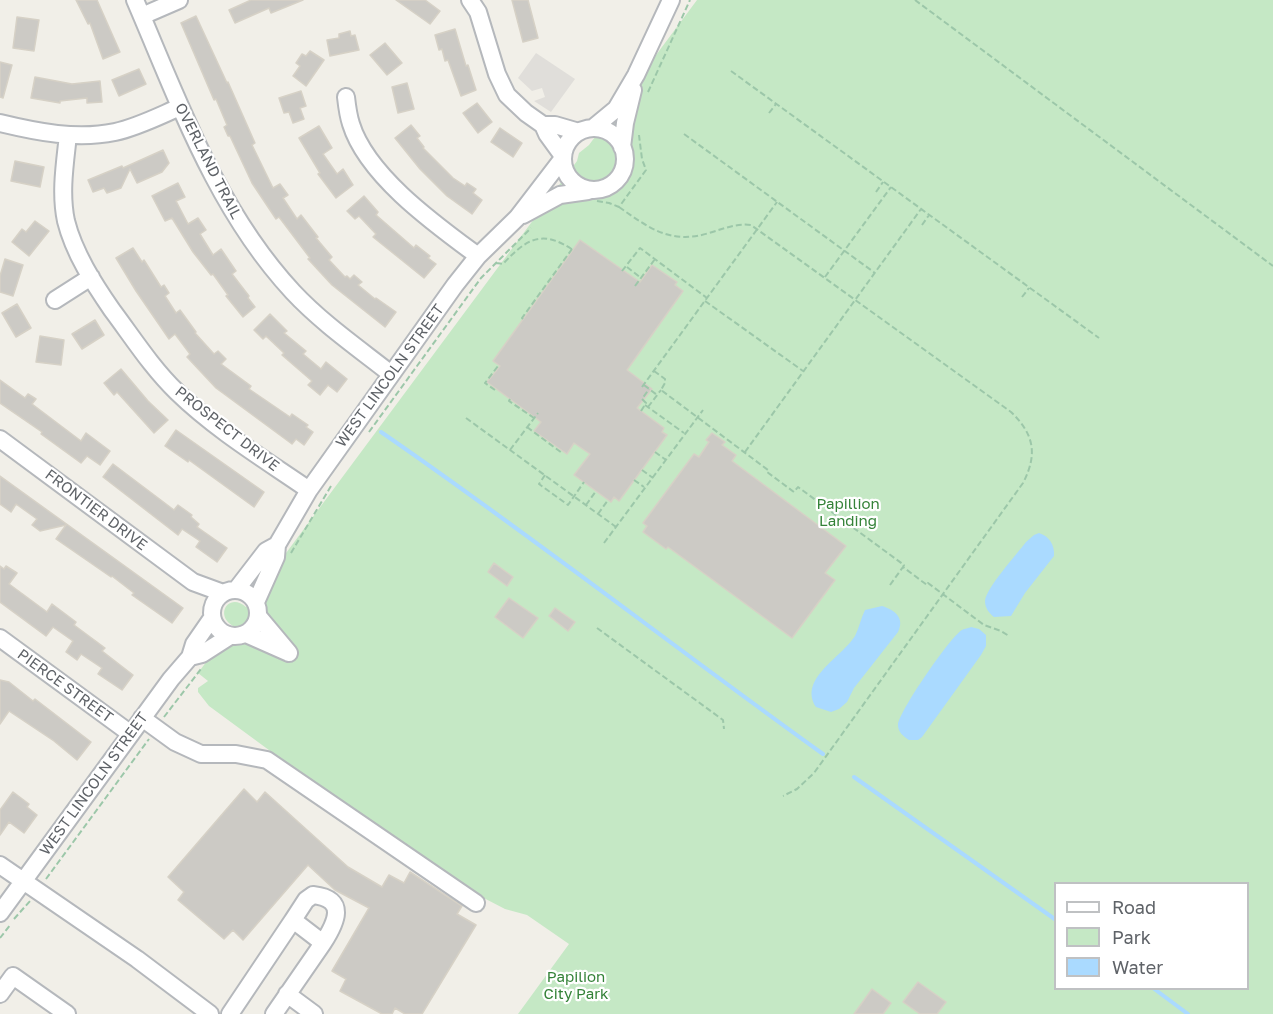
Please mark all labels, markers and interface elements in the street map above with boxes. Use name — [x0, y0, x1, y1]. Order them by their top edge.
street label: OVERLAND TRAIL — [171, 100, 245, 222]
street label: WEST LINCOLN STREET — [332, 301, 448, 451]
street label: PROSPECT DRIVE — [171, 383, 283, 475]
street label: FRONTIER DRIVE — [41, 466, 151, 554]
park label: Papillion Landing — [816, 495, 880, 530]
street label: PIERCE STREET — [14, 645, 116, 727]
street label: WEST LINCOLN STREET — [36, 709, 152, 859]
legend — [1054, 882, 1249, 990]
text: Road — [1112, 896, 1156, 918]
text: Park — [1112, 926, 1151, 948]
text: Water — [1112, 956, 1163, 978]
park label: Papilion City Park — [543, 968, 609, 1003]

